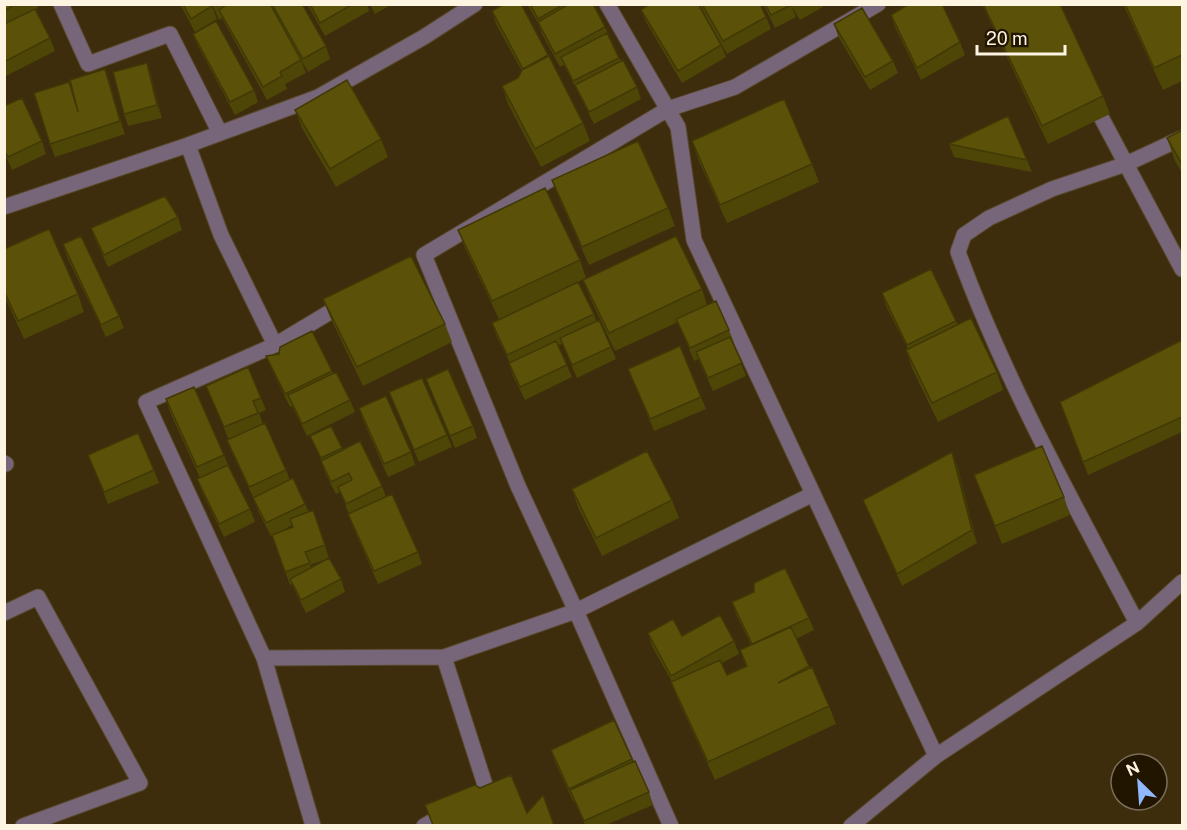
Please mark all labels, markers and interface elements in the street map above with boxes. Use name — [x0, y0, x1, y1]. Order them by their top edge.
scale bar — [977, 18, 1066, 56]
text: 20 m — [986, 28, 1028, 49]
north arrow — [1109, 752, 1169, 812]
text: N — [1123, 758, 1143, 780]

